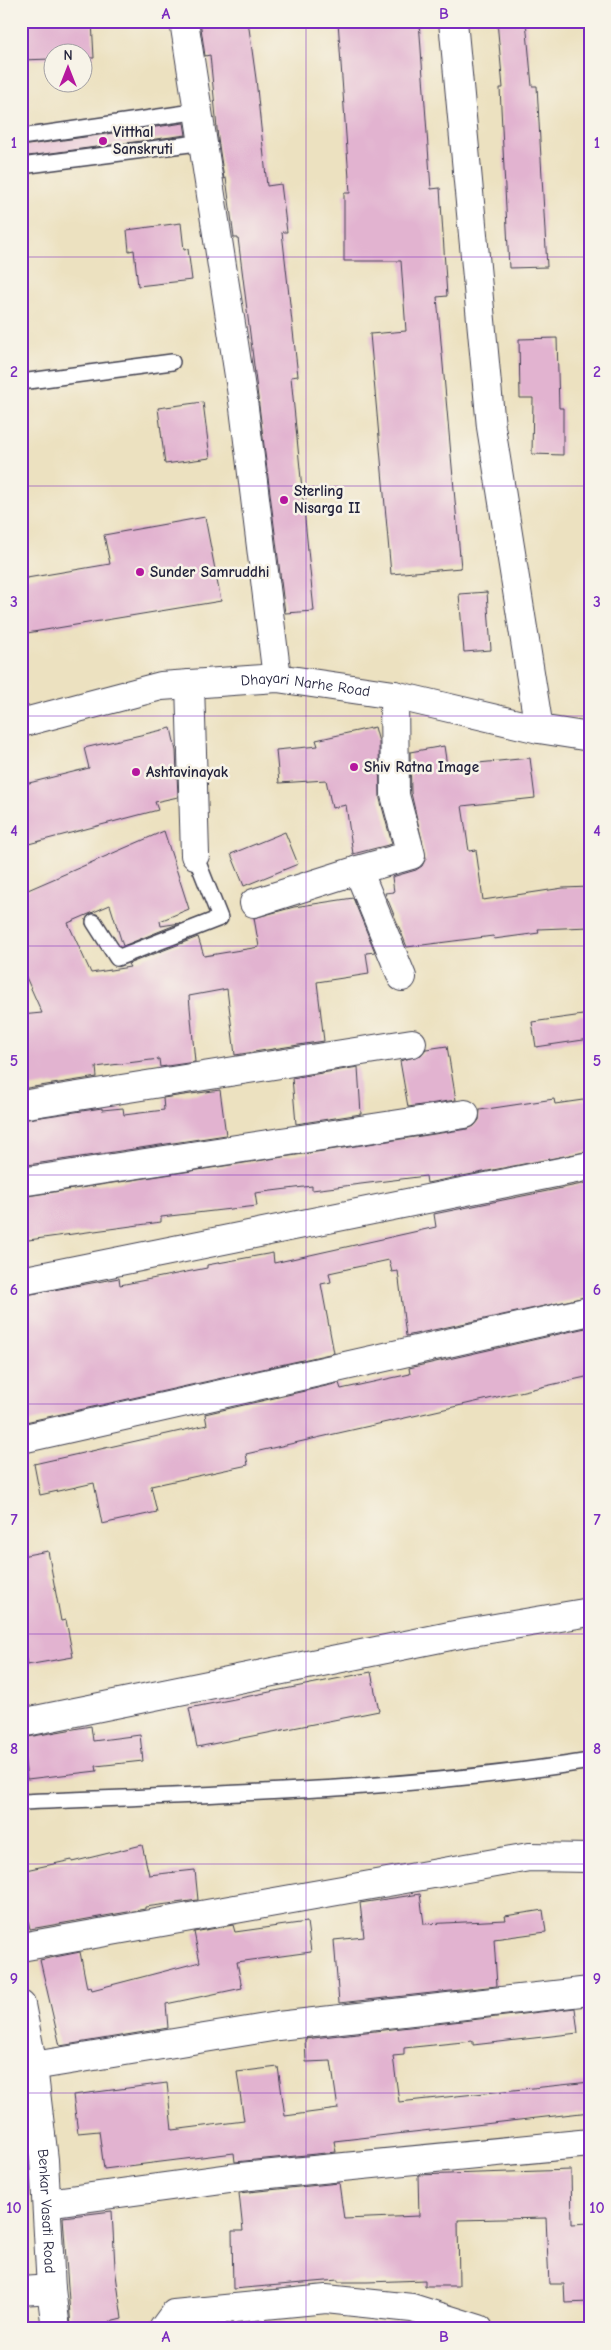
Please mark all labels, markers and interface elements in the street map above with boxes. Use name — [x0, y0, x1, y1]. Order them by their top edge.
text: A — [162, 5, 171, 23]
text: B — [439, 5, 449, 23]
north arrow — [42, 42, 92, 92]
text: N — [63, 47, 73, 64]
place label: Vitthal Sanskruti — [113, 123, 173, 158]
text: 1 — [11, 134, 17, 152]
text: 1 — [594, 134, 600, 152]
marker: Vitthal Sanskruti — [97, 135, 109, 147]
text: 2 — [10, 363, 18, 381]
text: 2 — [593, 363, 601, 381]
place label: Sterling Nisarga II — [294, 482, 360, 517]
marker: Sterling Nisarga II — [278, 494, 290, 506]
place label: Sunder Samruddhi — [150, 563, 269, 581]
marker: Sunder Samruddhi — [134, 566, 146, 578]
text: 3 — [10, 593, 18, 611]
text: 3 — [593, 593, 601, 611]
street label: Dhayari Narhe Road — [240, 669, 371, 700]
place label: Shiv Ratna Image — [364, 758, 479, 776]
marker: Shiv Ratna Image — [348, 761, 360, 773]
place label: Ashtavinayak — [146, 763, 229, 781]
marker: Ashtavinayak — [130, 766, 142, 778]
text: 4 — [10, 822, 18, 840]
text: 4 — [593, 822, 601, 840]
text: 5 — [10, 1052, 18, 1070]
text: 5 — [593, 1052, 601, 1070]
text: 6 — [10, 1281, 18, 1299]
text: 6 — [593, 1281, 601, 1299]
text: 7 — [10, 1511, 18, 1529]
text: 7 — [593, 1511, 601, 1529]
text: 8 — [10, 1740, 18, 1758]
text: 8 — [593, 1740, 601, 1758]
text: 9 — [10, 1970, 18, 1988]
text: 9 — [593, 1970, 601, 1988]
street label: Benkar Vasati Road — [34, 2148, 59, 2274]
text: 10 — [6, 2199, 22, 2217]
text: 10 — [589, 2199, 605, 2217]
text: A — [162, 2328, 171, 2346]
text: B — [439, 2328, 449, 2346]

